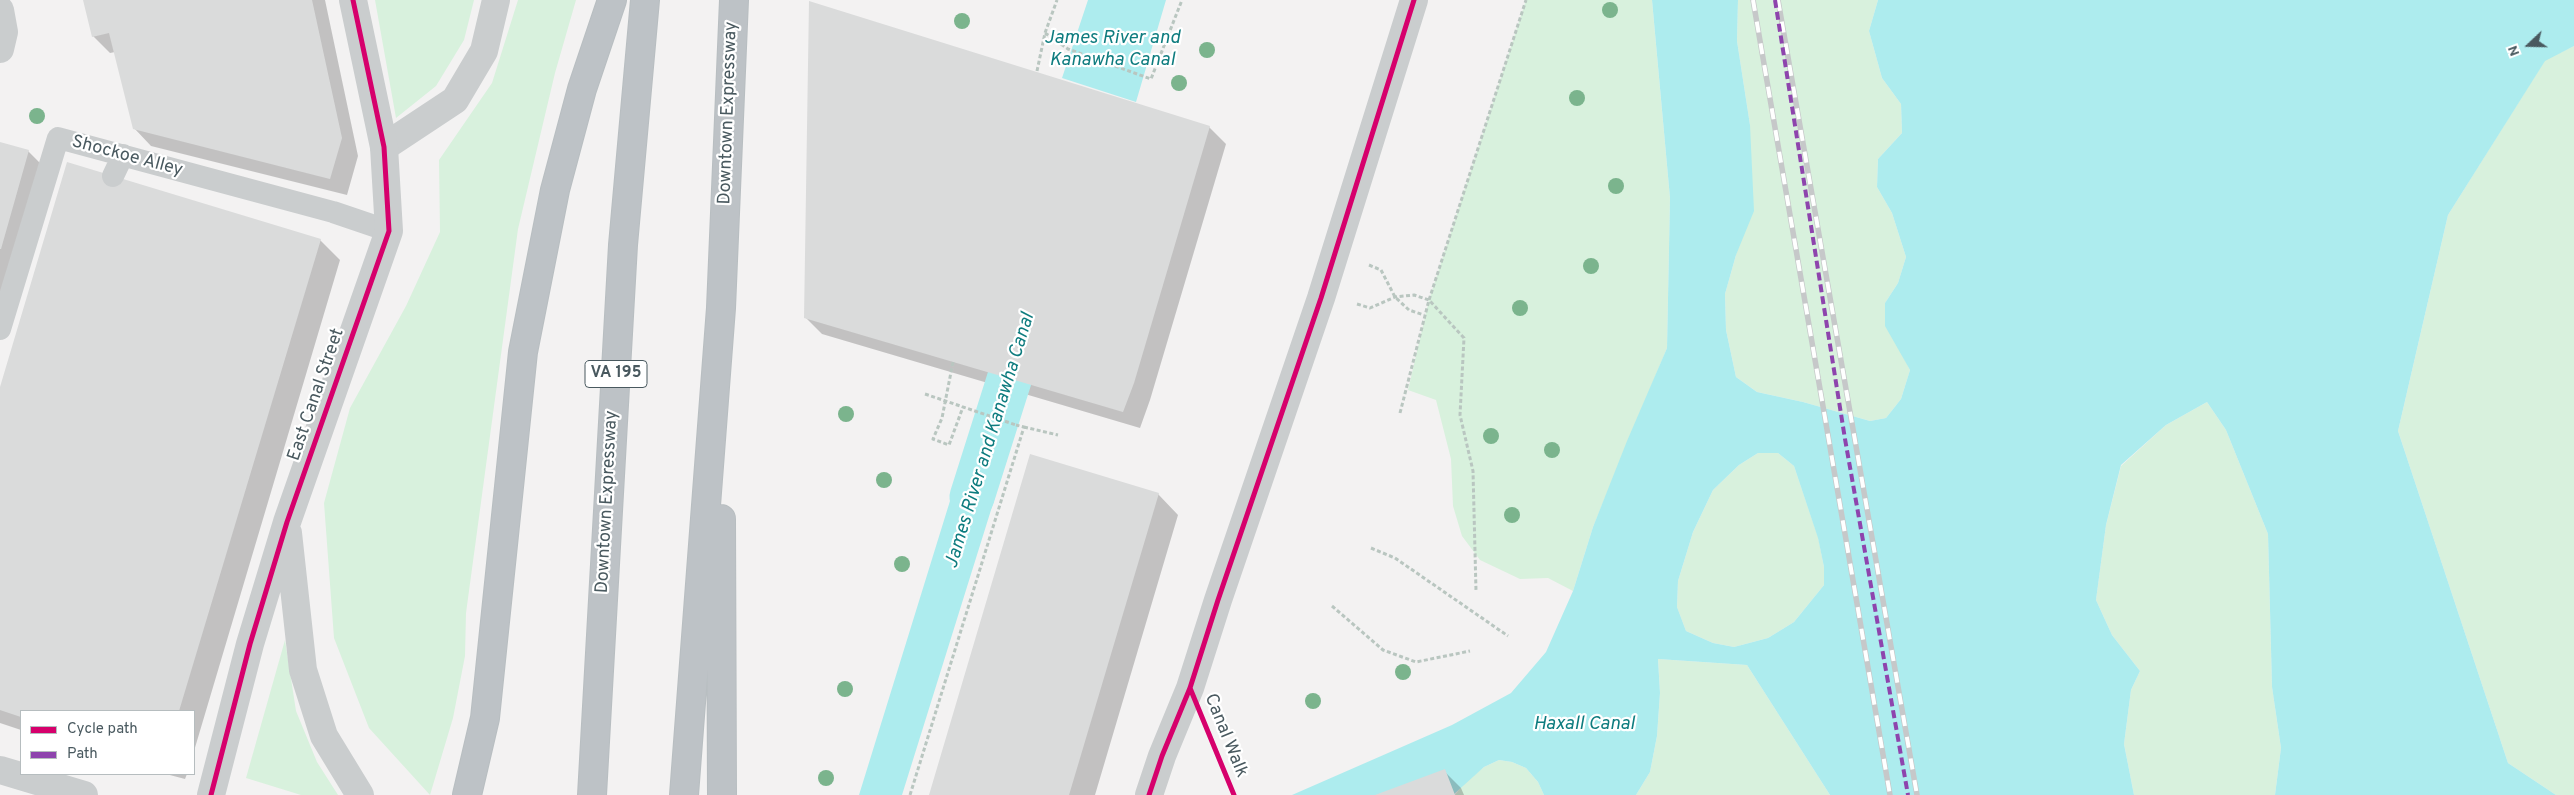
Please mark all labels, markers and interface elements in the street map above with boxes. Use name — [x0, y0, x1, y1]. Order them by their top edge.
north arrow — [2504, 20, 2554, 70]
street label: Downtown Expressway — [715, 21, 743, 205]
water label: James River and Kanawha Canal — [1044, 28, 1180, 72]
text: N — [2505, 43, 2524, 58]
street label: Shockoe Alley — [69, 132, 185, 182]
water label: James River and Kanawha Canal — [941, 311, 1041, 571]
street label: East Canal Street — [284, 326, 350, 464]
road number: VA 195 — [585, 360, 647, 388]
street label: Downtown Expressway — [592, 410, 624, 594]
street label: Canal Walk — [1198, 691, 1252, 781]
legend — [20, 710, 195, 775]
water label: Haxall Canal — [1533, 714, 1635, 736]
text: Cycle path — [67, 720, 138, 739]
text: Path — [67, 745, 98, 764]

